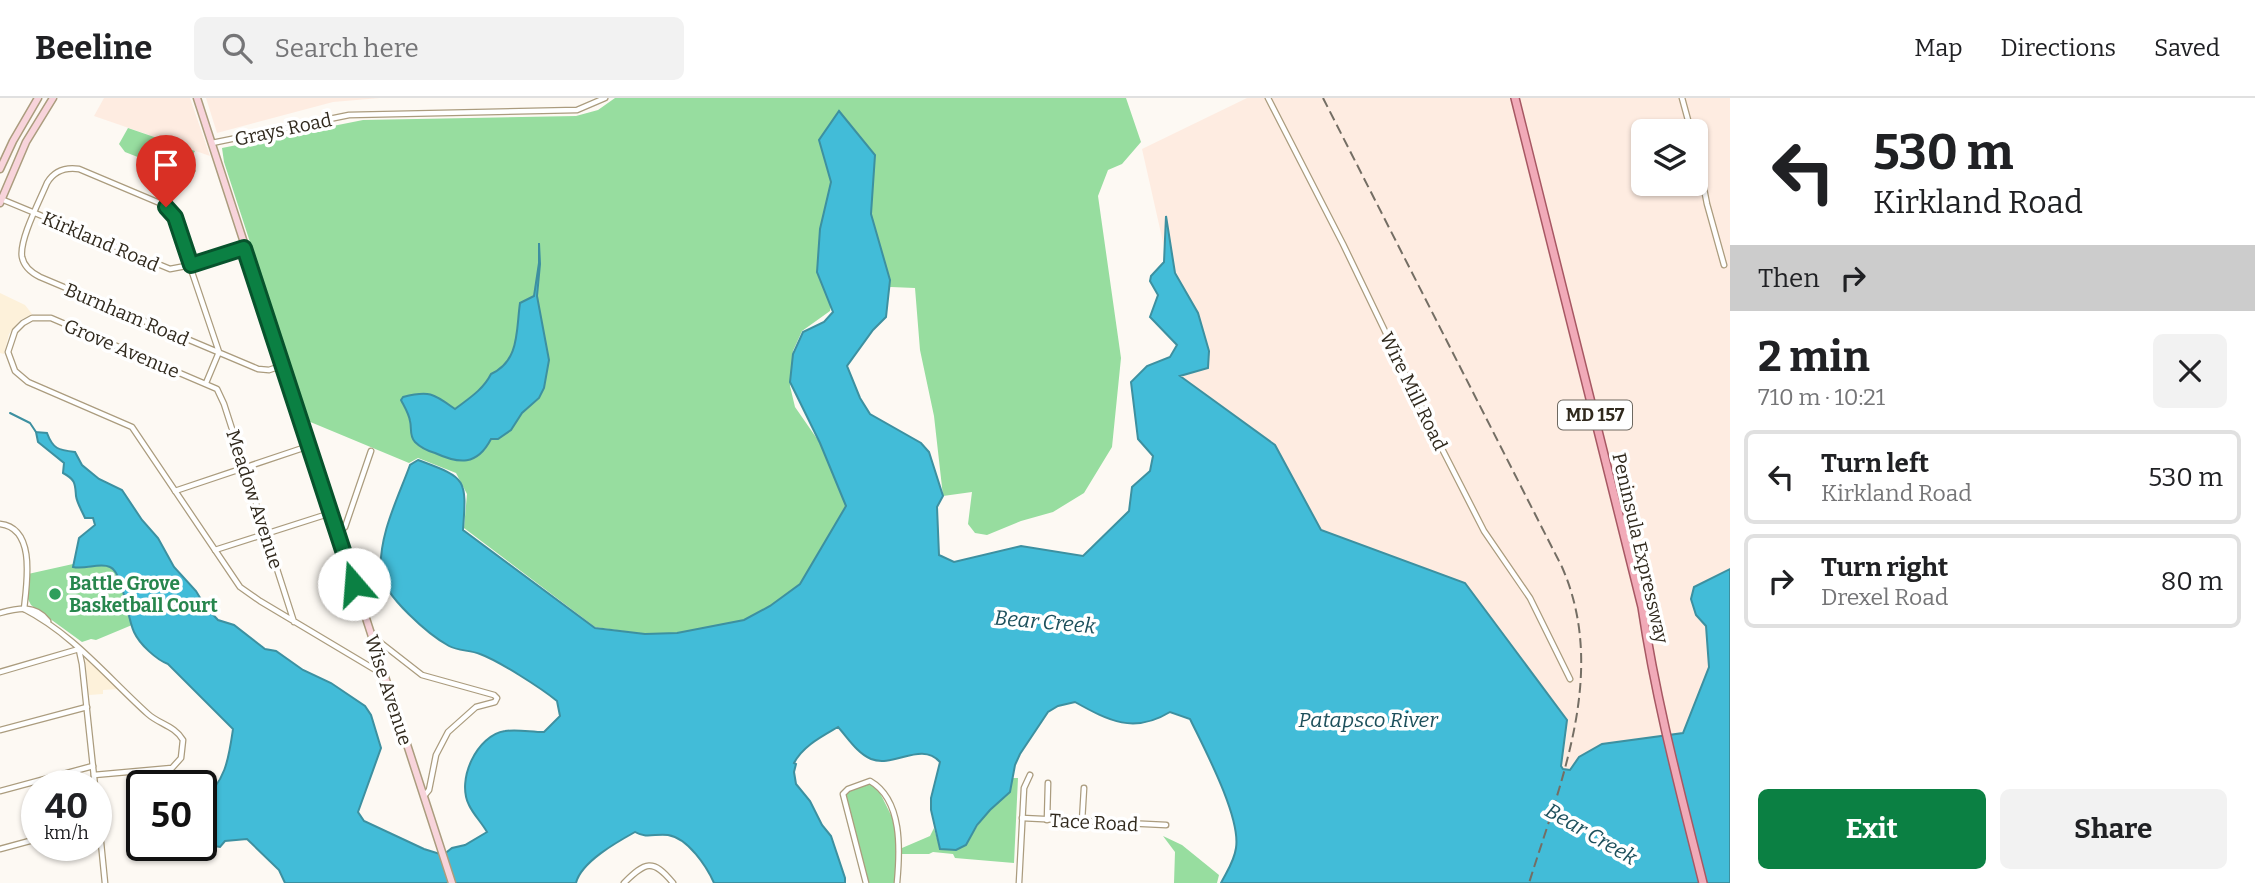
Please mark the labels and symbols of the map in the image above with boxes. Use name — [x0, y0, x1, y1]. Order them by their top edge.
street label: Grays Road — [232, 108, 334, 151]
pin — [136, 135, 196, 207]
street label: Kirkland Road — [39, 207, 163, 276]
street label: Burnham Road — [61, 278, 192, 351]
street label: Grove Avenue — [61, 314, 183, 383]
street label: Wire Mill Road — [1375, 328, 1452, 454]
road number: MD 157 — [1558, 400, 1632, 430]
street label: Meadow Avenue — [221, 427, 288, 572]
street label: Peninsula Expressway — [1607, 450, 1674, 647]
position arrow — [317, 547, 391, 621]
place label: Battle Grove Basketball Court — [69, 572, 218, 617]
marker: Battle Grove Basketball Court — [47, 586, 63, 602]
water label: Bear Creek — [993, 605, 1097, 639]
street label: Wise Avenue — [360, 632, 417, 748]
water label: Patapsco River — [1298, 707, 1439, 733]
speed limit sign: 50 — [126, 770, 217, 861]
water label: Bear Creek — [1541, 797, 1642, 871]
street label: Tace Road — [1049, 809, 1139, 836]

